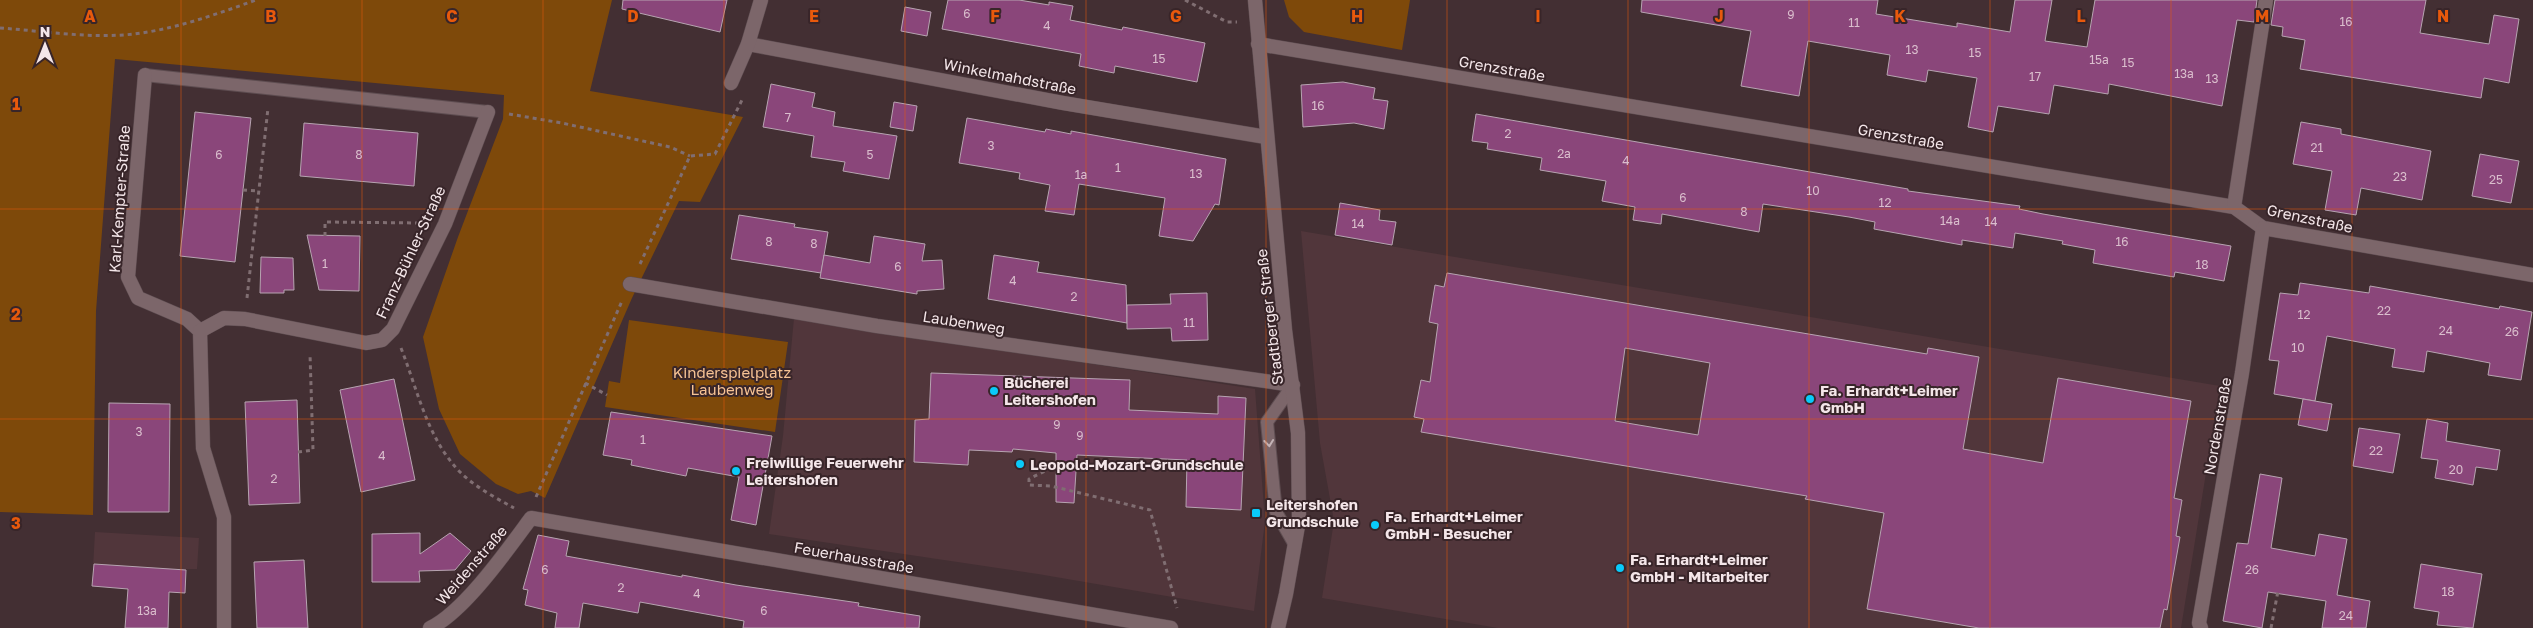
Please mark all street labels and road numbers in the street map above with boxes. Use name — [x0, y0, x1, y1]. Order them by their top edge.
street label: Grenzstraße — [1457, 52, 1547, 85]
street label: Winkelmahdstraße — [942, 54, 1078, 98]
street label: Grenzstraße — [1856, 120, 1946, 153]
street label: Karl-Kempter-Straße — [105, 124, 133, 273]
street label: Franz-Bühler-Straße — [371, 182, 449, 321]
street label: Grenzstraße — [2265, 200, 2355, 236]
street label: Stadtberger Straße — [1252, 248, 1286, 386]
street label: Laubenweg — [922, 307, 1006, 337]
street label: Nordenstraße — [2200, 376, 2234, 476]
street label: Weidenstraße — [432, 521, 511, 608]
street label: Feuerhausstraße — [793, 538, 916, 576]

